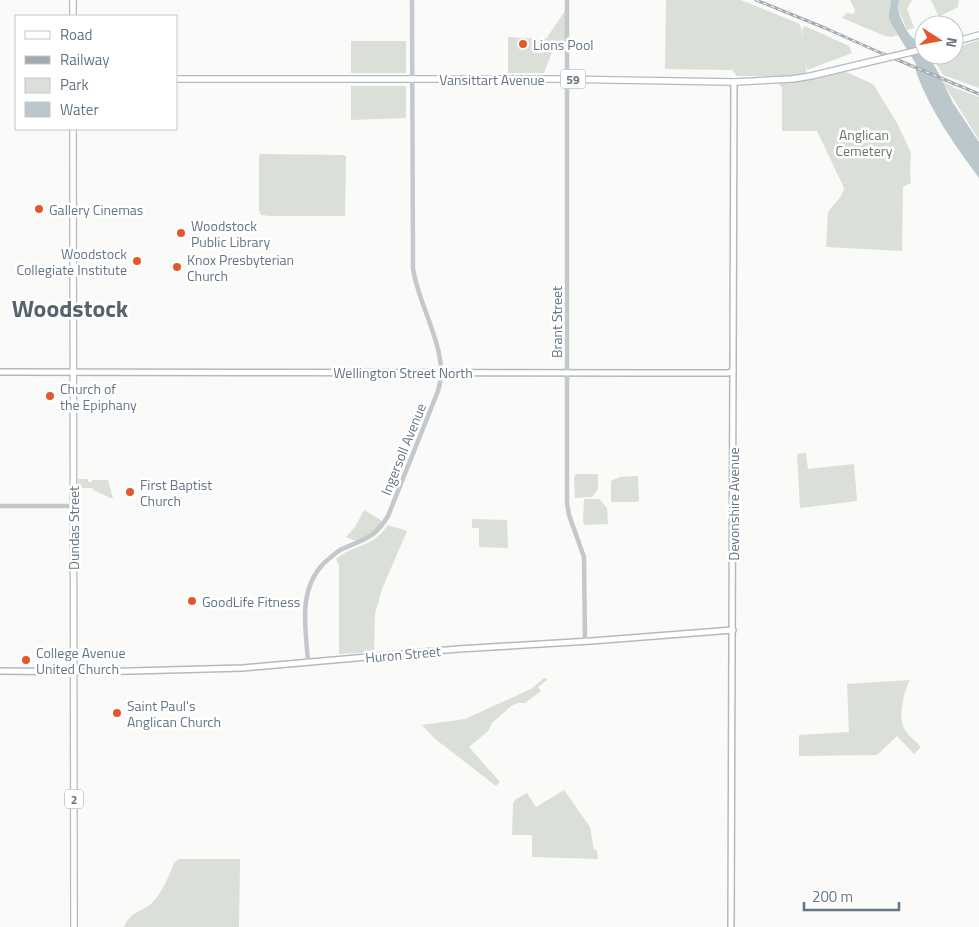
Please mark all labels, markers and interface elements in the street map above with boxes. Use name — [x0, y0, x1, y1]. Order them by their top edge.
legend — [15, 15, 178, 130]
north arrow — [914, 15, 964, 65]
text: Road — [60, 23, 92, 46]
place label: Lions Pool — [533, 34, 594, 55]
text: N — [941, 36, 963, 49]
marker: Lions Pool — [517, 38, 529, 50]
text: Railway — [60, 48, 110, 71]
street label: Vansittart Avenue — [439, 69, 545, 90]
road number: 59 — [560, 70, 586, 88]
text: Park — [60, 73, 89, 96]
text: Water — [60, 98, 99, 121]
park label: Anglican Cemetery — [836, 124, 893, 161]
place label: Gallery Cinemas — [49, 199, 143, 220]
marker: Gallery Cinemas — [33, 203, 45, 215]
place label: Woodstock Public Library — [191, 215, 270, 252]
marker: Woodstock Public Library — [175, 227, 187, 239]
place label: Woodstock Collegiate Institute — [16, 243, 127, 280]
place label: Knox Presbyterian Church — [187, 249, 294, 286]
marker: Woodstock Collegiate Institute — [131, 255, 143, 267]
marker: Knox Presbyterian Church — [171, 261, 183, 273]
street label: Brant Street — [546, 286, 567, 358]
district label: Woodstock — [12, 290, 129, 326]
street label: Wellington Street North — [333, 362, 473, 383]
place label: Church of the Epiphany — [60, 378, 137, 415]
marker: Church of the Epiphany — [44, 390, 56, 402]
street label: Ingersoll Avenue — [375, 400, 431, 498]
street label: Devonshire Avenue — [723, 447, 744, 561]
place label: First Baptist Church — [140, 474, 212, 511]
street label: Dundas Street — [63, 486, 84, 570]
marker: First Baptist Church — [124, 486, 136, 498]
place label: GoodLife Fitness — [202, 591, 300, 612]
marker: GoodLife Fitness — [186, 595, 198, 607]
street label: Huron Street — [364, 640, 442, 668]
place label: College Avenue United Church — [36, 642, 126, 679]
marker: College Avenue United Church — [20, 654, 32, 666]
place label: Saint Paul's Anglican Church — [127, 695, 221, 732]
marker: Saint Paul's Anglican Church — [111, 707, 123, 719]
road number: 2 — [65, 790, 83, 809]
scale bar — [804, 880, 899, 912]
text: 200 m — [812, 885, 853, 908]

